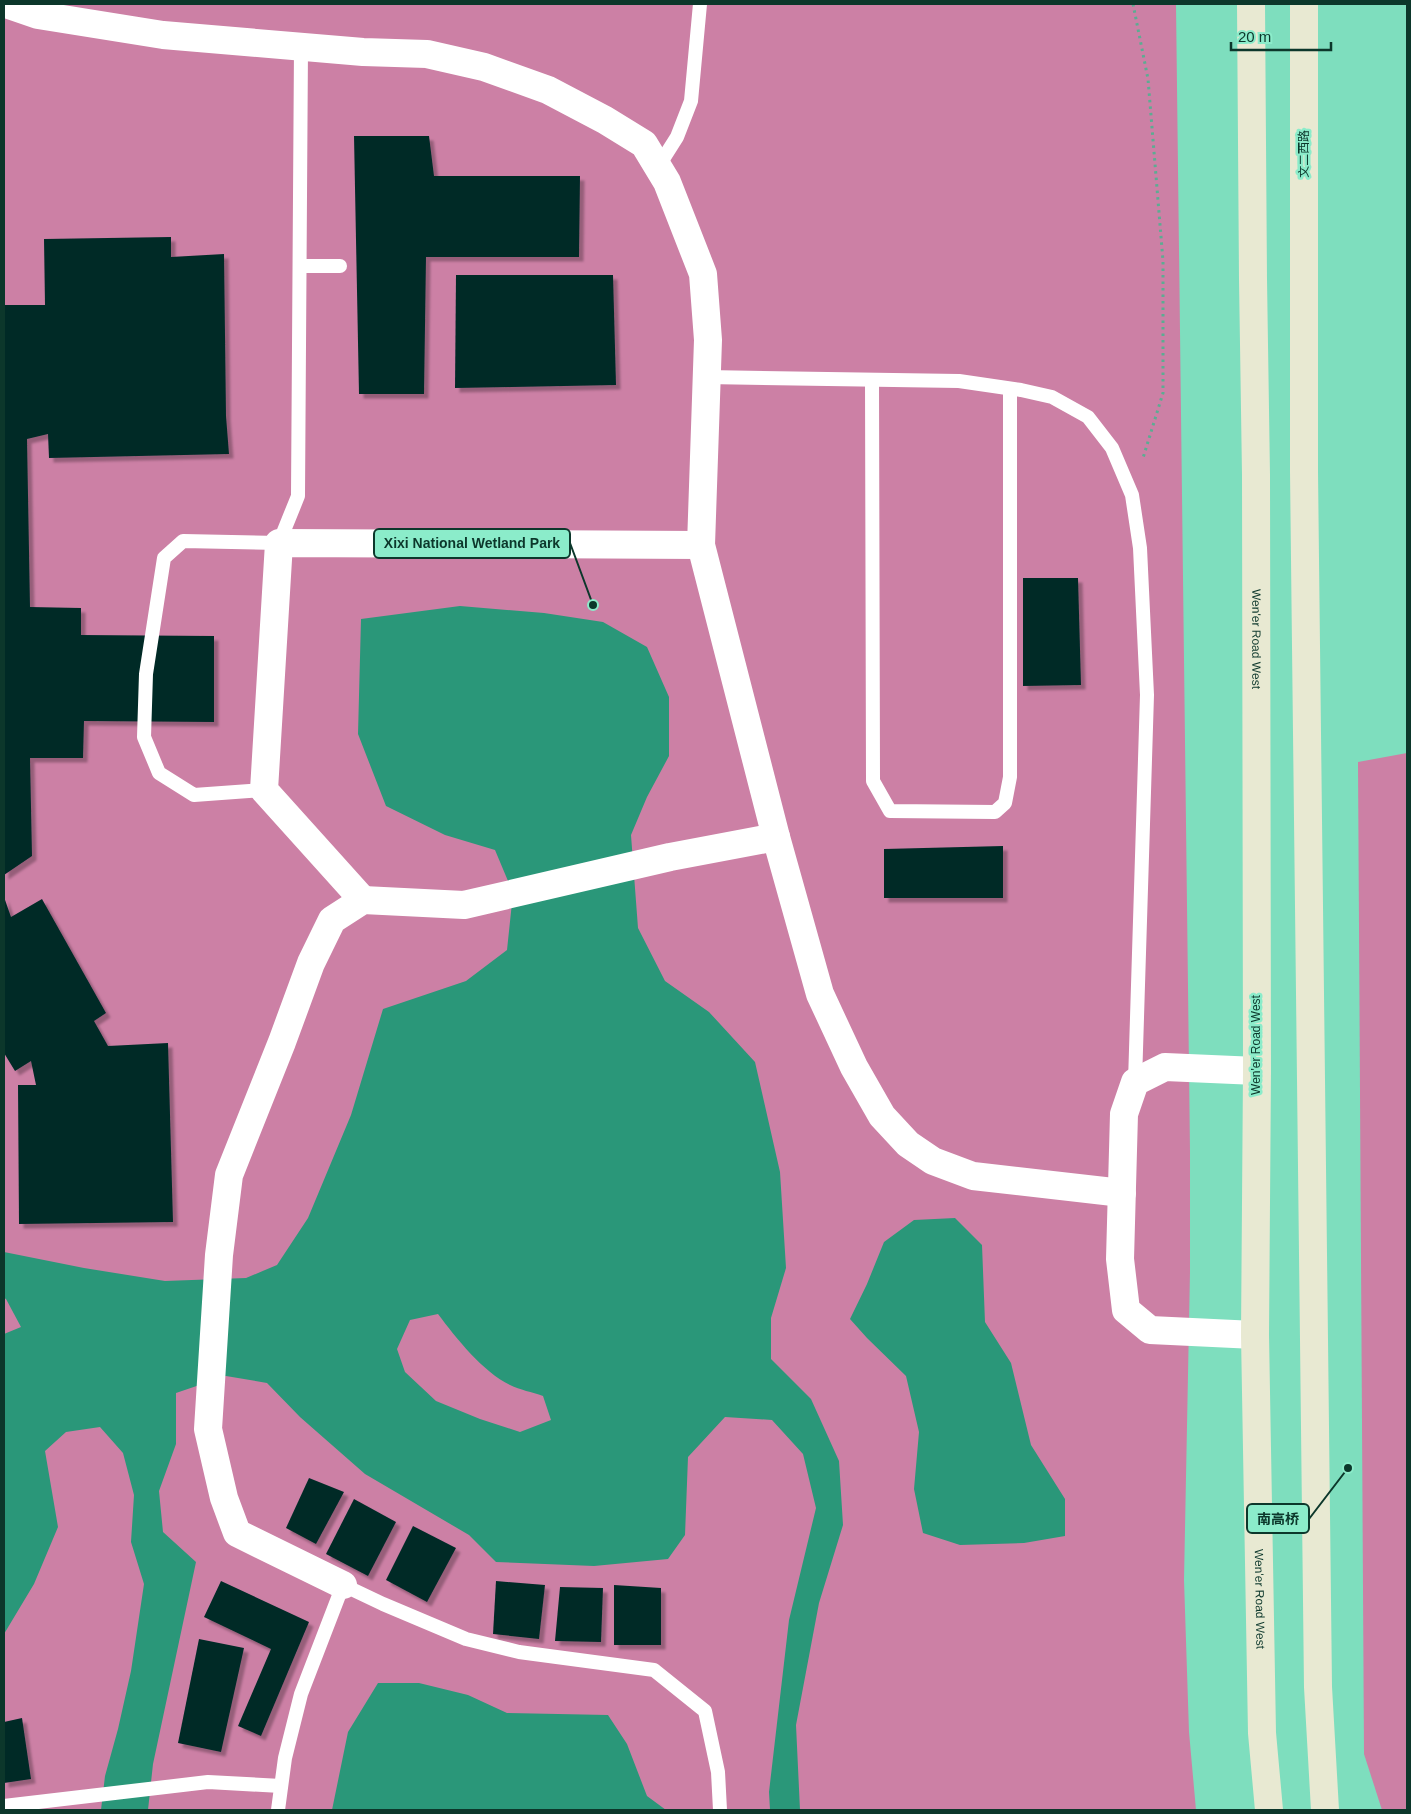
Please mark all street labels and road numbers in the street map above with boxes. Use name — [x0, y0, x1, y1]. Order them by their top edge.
street label: 文二西路 — [1297, 130, 1311, 178]
street label: Wen'er Road West — [1249, 589, 1263, 690]
street label: Wen'er Road West — [1249, 994, 1263, 1095]
street label: Wen'er Road West — [1252, 1549, 1268, 1650]

